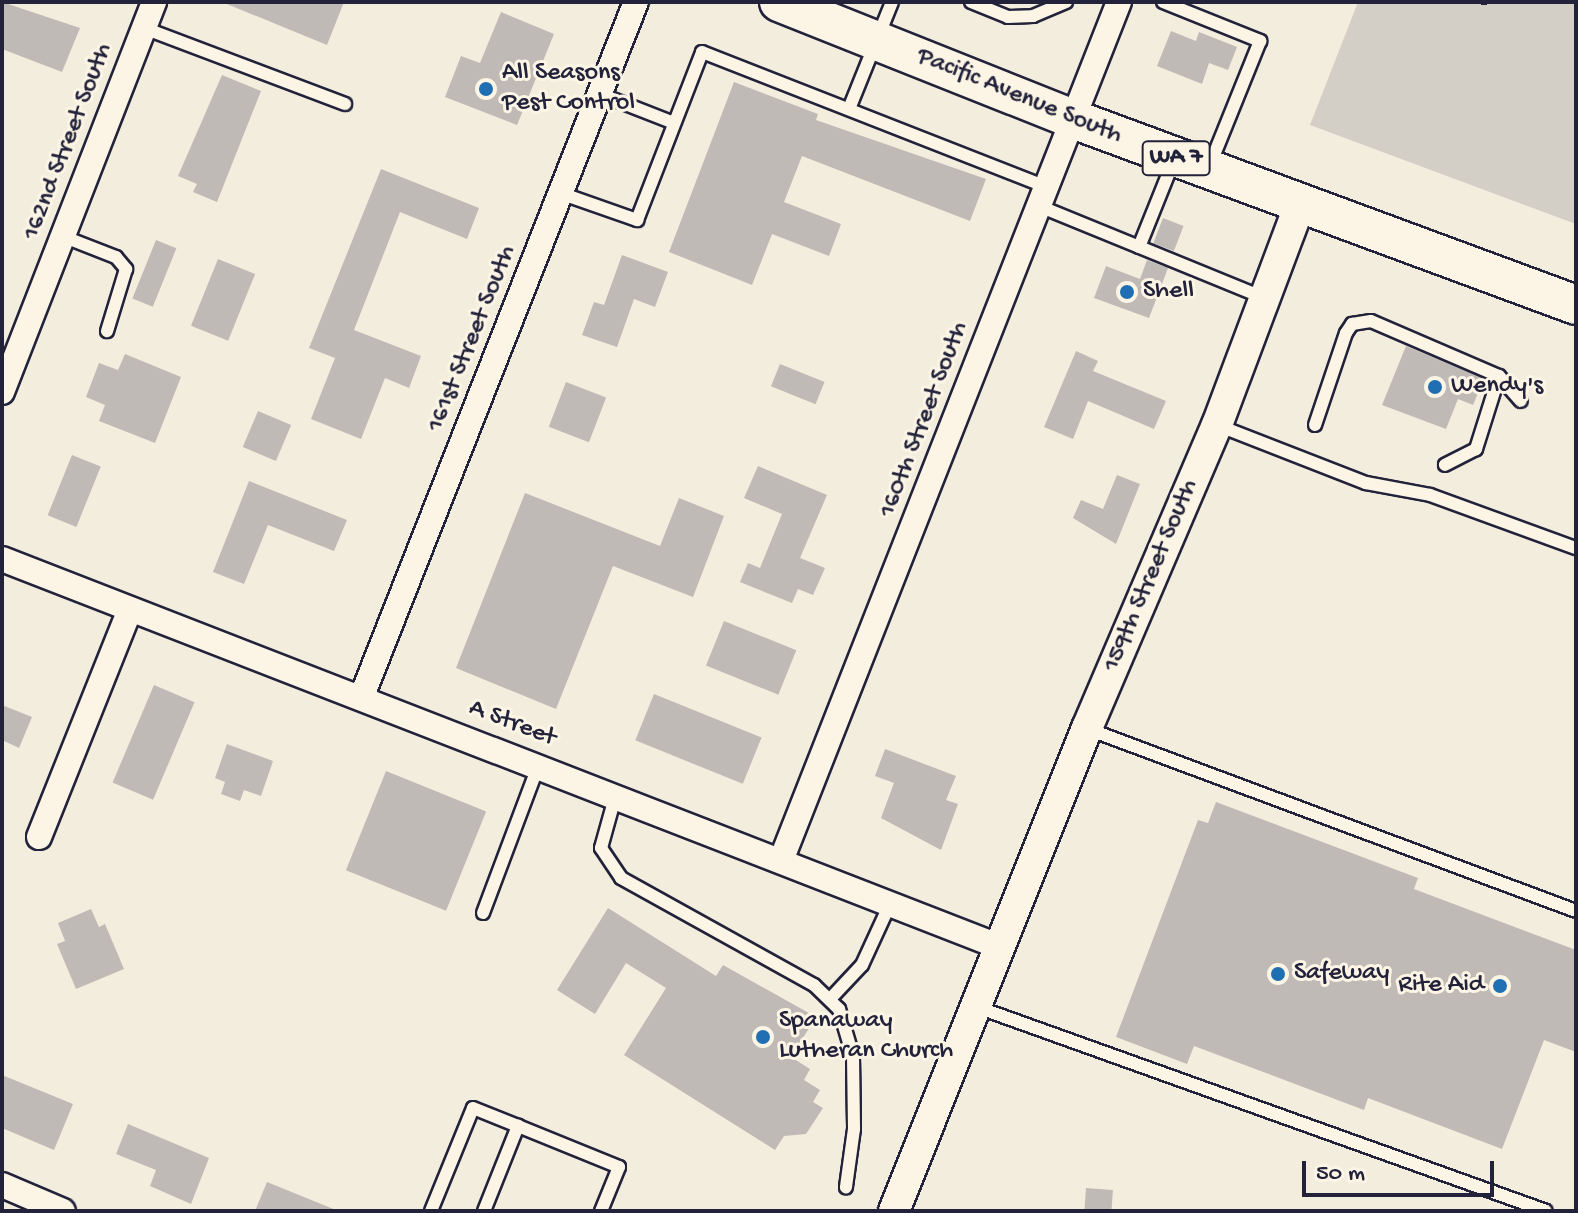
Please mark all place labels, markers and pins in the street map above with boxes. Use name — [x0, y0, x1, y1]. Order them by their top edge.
place label: All Seasons Pest Control — [502, 58, 635, 120]
marker: All Seasons Pest Control — [477, 80, 495, 98]
place label: Shell — [1143, 276, 1194, 308]
marker: Shell — [1118, 283, 1136, 301]
place label: Wendy's — [1451, 371, 1543, 403]
marker: Wendy's — [1426, 378, 1444, 396]
place label: Safeway — [1294, 958, 1389, 990]
marker: Safeway — [1269, 965, 1287, 983]
place label: Rite Aid — [1398, 970, 1484, 1002]
marker: Rite Aid — [1491, 977, 1509, 995]
place label: Spanaway Lutheran Church — [779, 1006, 953, 1068]
marker: Spanaway Lutheran Church — [754, 1028, 772, 1046]

